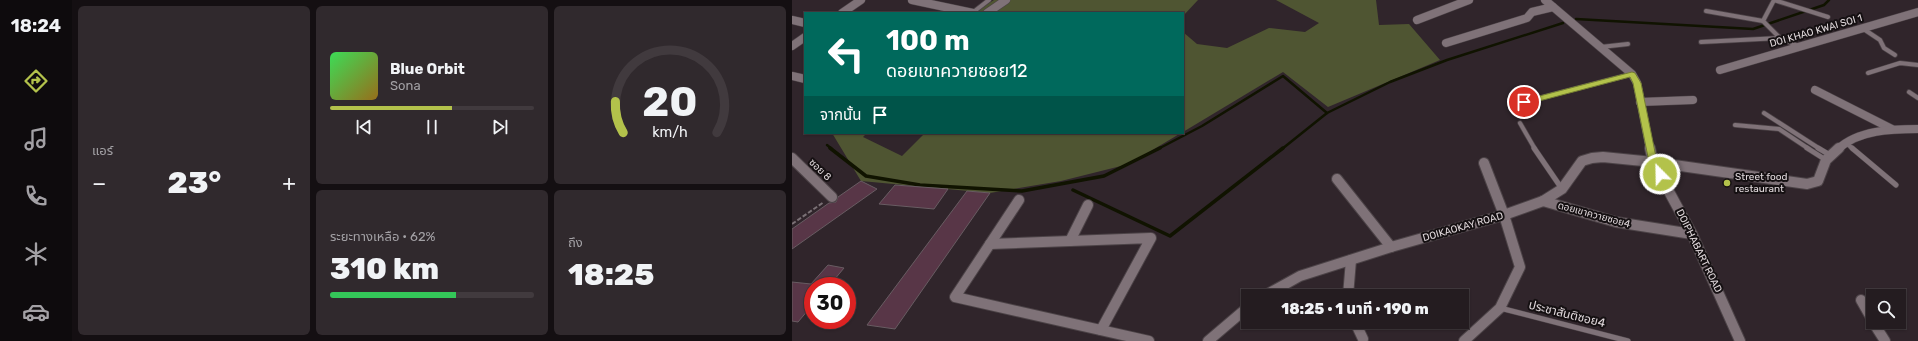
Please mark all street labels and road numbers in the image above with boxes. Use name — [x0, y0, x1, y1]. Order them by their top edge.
street label: DOI KHAO KWAI SOI 1 — [1768, 12, 1864, 50]
street label: ซอย 8 — [806, 157, 834, 183]
street label: ดอยเขาควายซอย4 — [1556, 200, 1632, 230]
street label: DOIPHABART ROAD — [1674, 207, 1724, 295]
street label: DOIKAOKAY ROAD — [1421, 210, 1505, 244]
street label: ประชาสันติซอย4 — [1527, 298, 1607, 330]

